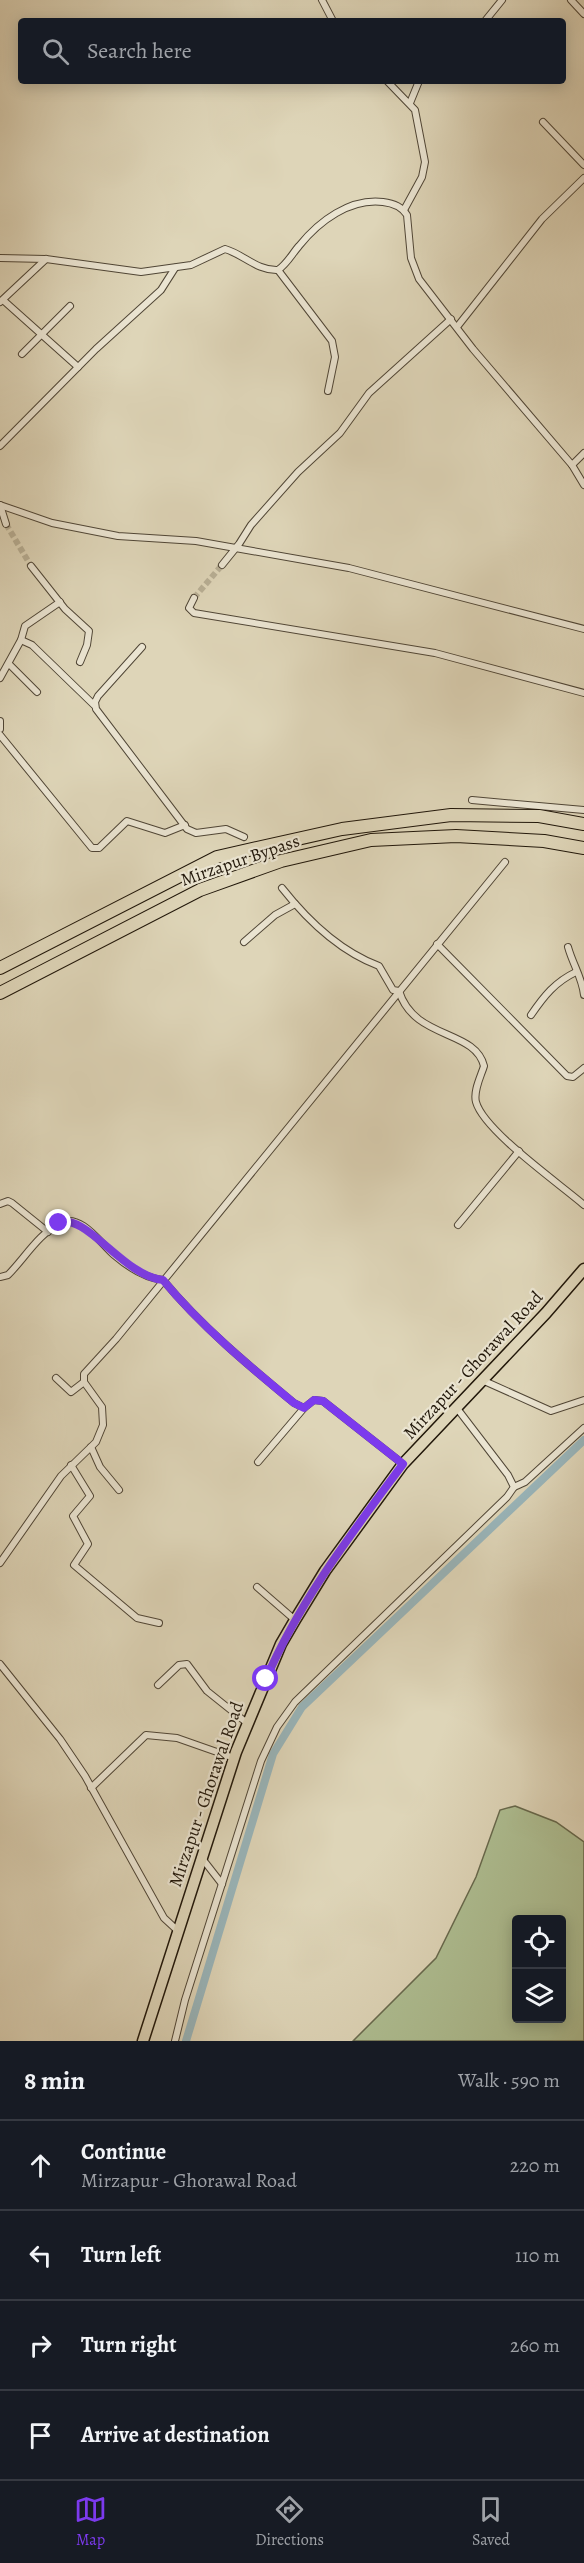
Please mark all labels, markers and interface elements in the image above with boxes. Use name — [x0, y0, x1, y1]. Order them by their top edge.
search box — [18, 18, 566, 84]
icon: search — [39, 35, 72, 68]
text: Search here — [87, 36, 192, 66]
street label: Mirzapur Bypass — [177, 828, 303, 892]
route end — [45, 1209, 71, 1235]
street label: Mirzapur - Ghorawal Road — [398, 1285, 548, 1444]
route start — [252, 1665, 278, 1691]
street label: Mirzapur - Ghorawal Road — [163, 1698, 249, 1890]
map controls — [512, 1915, 566, 2023]
button: locate — [512, 1915, 566, 1969]
button: layers — [512, 1969, 566, 2023]
text: 8 min — [24, 2063, 85, 2098]
text: Walk · 590 m — [458, 2067, 560, 2094]
text: Continue — [81, 2137, 166, 2167]
icon: ahead — [24, 2149, 57, 2182]
text: 220 m — [510, 2152, 560, 2179]
text: Mirzapur - Ghorawal Road — [81, 2167, 297, 2194]
icon: left — [24, 2239, 57, 2272]
text: Turn left — [81, 2240, 161, 2270]
text: 110 m — [515, 2242, 560, 2269]
icon: right — [24, 2329, 57, 2362]
text: Turn right — [81, 2330, 177, 2360]
text: 260 m — [510, 2332, 560, 2359]
icon: arrive — [24, 2419, 57, 2452]
text: Arrive at destination — [81, 2420, 270, 2450]
tab: Map — [74, 2493, 107, 2551]
tab: Directions — [255, 2493, 324, 2551]
tab: Saved — [472, 2493, 510, 2551]

